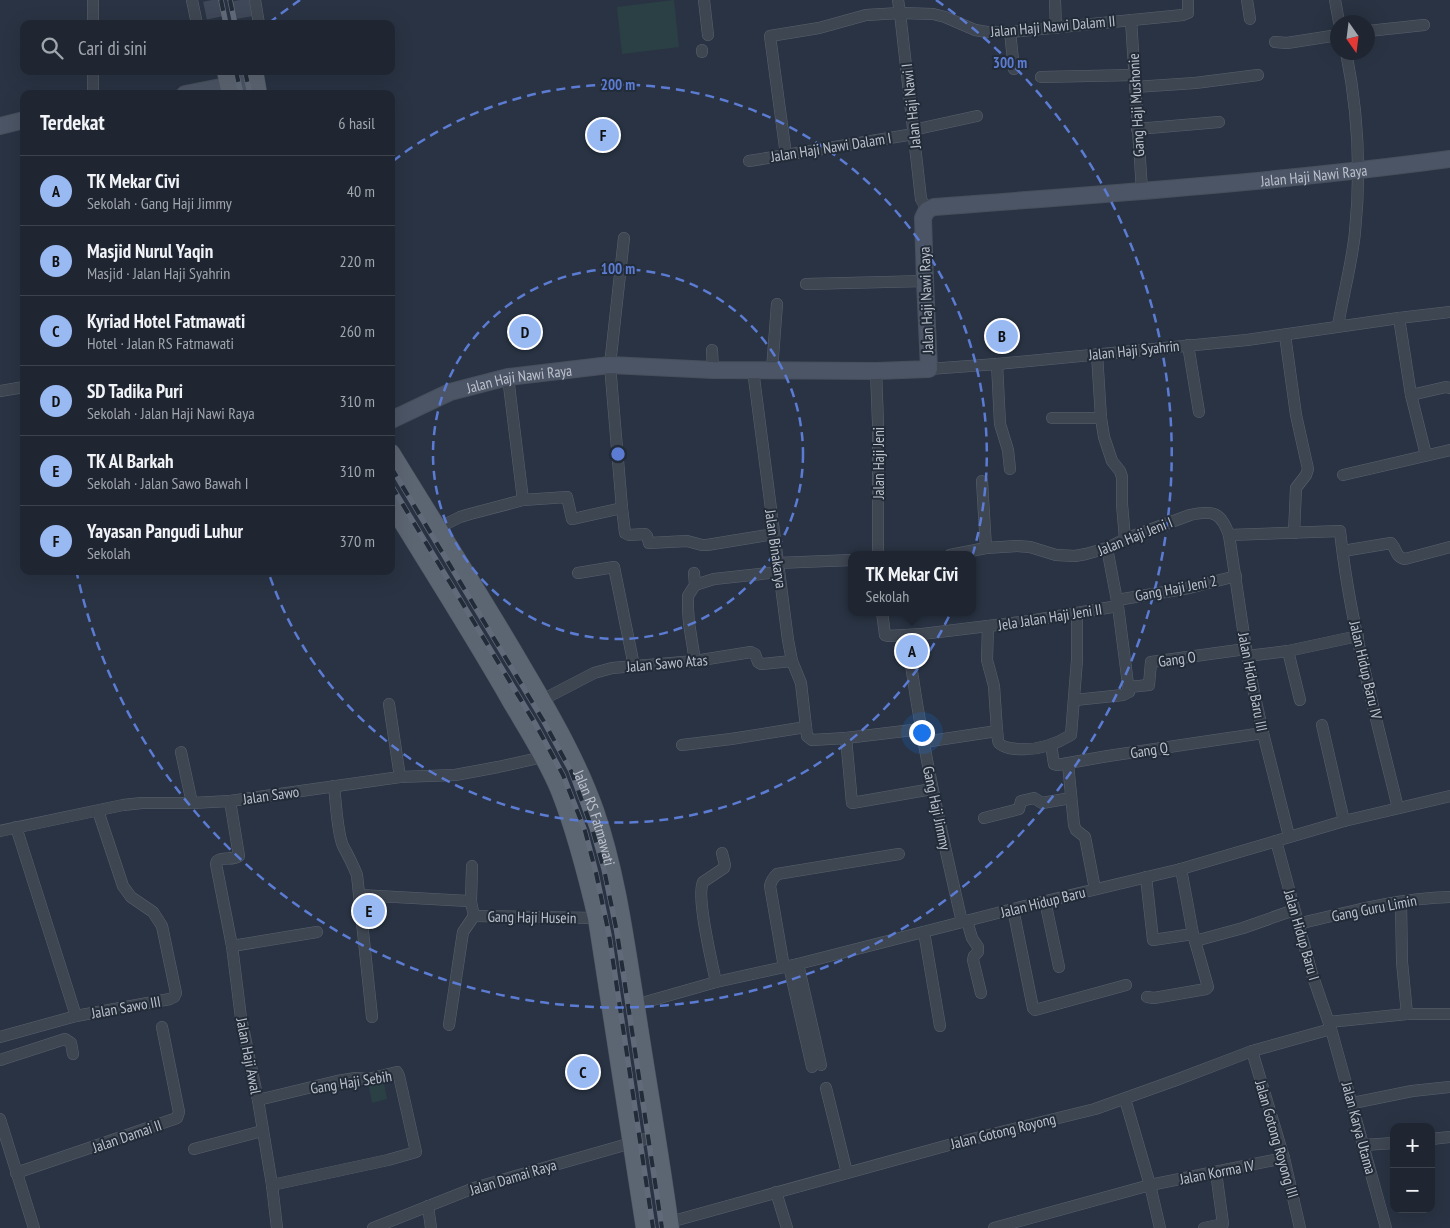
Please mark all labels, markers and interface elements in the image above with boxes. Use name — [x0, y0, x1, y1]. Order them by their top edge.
street label: Jalan Haji Nawi Dalam II — [989, 11, 1116, 41]
north arrow — [1330, 15, 1375, 60]
search box — [20, 20, 395, 75]
icon: search — [38, 34, 66, 62]
text: Cari di sini — [78, 36, 147, 60]
text: 300 m — [993, 53, 1027, 72]
street label: Gang Haji Mushonie — [1124, 53, 1148, 157]
street label: Jalan Haji Nawi I — [897, 63, 925, 150]
text: 200 m — [601, 75, 635, 94]
text: Terdekat — [40, 109, 105, 136]
text: 6 hasil — [338, 113, 375, 133]
pin: F — [587, 116, 619, 154]
street label: Jalan Haji Nawi Dalam I — [768, 128, 893, 166]
street label: Jalan Haji Nawi Raya — [1259, 160, 1368, 190]
text: TK Mekar Civi — [87, 169, 180, 193]
text: A — [52, 181, 60, 201]
text: 40 m — [347, 181, 375, 201]
text: Sekolah · Gang Haji Jimmy — [87, 193, 232, 213]
text: Masjid Nurul Yaqin — [87, 239, 213, 263]
street label: Jalan Haji Nawi Raya — [915, 246, 937, 355]
text: B — [52, 251, 60, 271]
text: 220 m — [340, 251, 375, 271]
text: 100 m — [601, 259, 635, 278]
text: Masjid · Jalan Haji Syahrin — [87, 263, 230, 283]
text: Kyriad Hotel Fatmawati — [87, 309, 245, 333]
pin: D — [509, 313, 541, 351]
pin: B — [986, 317, 1018, 355]
text: C — [52, 321, 60, 341]
text: 260 m — [340, 321, 375, 341]
text: Hotel · Jalan RS Fatmawati — [87, 333, 234, 353]
street label: Jalan Haji Syahrin — [1087, 336, 1180, 364]
street label: Jalan Haji Nawi Raya — [463, 360, 573, 397]
text: SD Tadika Puri — [87, 379, 183, 403]
text: D — [52, 391, 60, 411]
text: 310 m — [340, 391, 375, 411]
text: Sekolah · Jalan Haji Nawi Raya — [87, 403, 255, 423]
street label: Jalan Haji Jeni — [869, 427, 888, 500]
centre of rings — [609, 445, 627, 463]
text: TK Al Barkah — [87, 449, 174, 473]
text: E — [53, 461, 59, 481]
text: 310 m — [340, 461, 375, 481]
text: Sekolah · Jalan Sawo Bawah I — [87, 473, 248, 493]
street label: Jalan Binakarya — [761, 507, 791, 590]
street label: Jalan Haji Jeni I — [1094, 512, 1175, 560]
text: Yayasan Pangudi Luhur — [87, 519, 243, 543]
text: F — [53, 531, 59, 551]
text: 370 m — [340, 531, 375, 551]
text: Sekolah — [87, 543, 131, 563]
popup — [848, 551, 976, 616]
text: TK Mekar Civi — [866, 562, 958, 586]
street label: Gang Haji Jeni 2 — [1133, 571, 1219, 605]
text: Sekolah — [866, 586, 909, 606]
street label: Jela Jalan Haji Jeni II — [996, 599, 1103, 635]
street label: Jalan Hidup Baru IV — [1345, 618, 1387, 721]
street label: Jalan Hidup Baru III — [1234, 630, 1272, 733]
pin: A — [896, 632, 928, 670]
street label: Gang O — [1157, 647, 1197, 671]
street label: Jalan Sawo Atas — [625, 650, 708, 676]
your location — [909, 720, 935, 746]
street label: Gang Q — [1129, 738, 1170, 762]
street label: Gang Haji Jimmy — [919, 764, 955, 852]
street label: Jalan RS Fatmawati — [569, 766, 620, 867]
street label: Jalan Sawo — [241, 782, 300, 808]
street label: Jalan Hidup Baru — [998, 882, 1087, 922]
street label: Jalan Hidup Baru I — [1280, 887, 1324, 982]
street label: Gang Guru Limin — [1330, 890, 1418, 926]
pin: E — [353, 892, 385, 930]
street label: Gang Haji Husein — [487, 907, 577, 927]
street label: Jalan Sawo III — [89, 992, 162, 1023]
street label: Jalan Haji Awal — [232, 1015, 266, 1096]
pin: C — [567, 1053, 599, 1091]
street label: Gang Haji Sebih — [309, 1066, 393, 1098]
street label: Jalan Gotong Royong III — [1251, 1077, 1303, 1200]
street label: Jalan Karya Utama — [1337, 1079, 1380, 1176]
street label: Jalan Gotong Royong — [948, 1109, 1058, 1153]
street label: Jalan Damai II — [89, 1115, 164, 1157]
map controls — [1390, 1123, 1435, 1213]
button: + — [1390, 1123, 1435, 1168]
street label: Jalan Damai Raya — [466, 1155, 559, 1200]
street label: Jalan Korma IV — [1177, 1155, 1256, 1189]
button: − — [1390, 1168, 1435, 1213]

